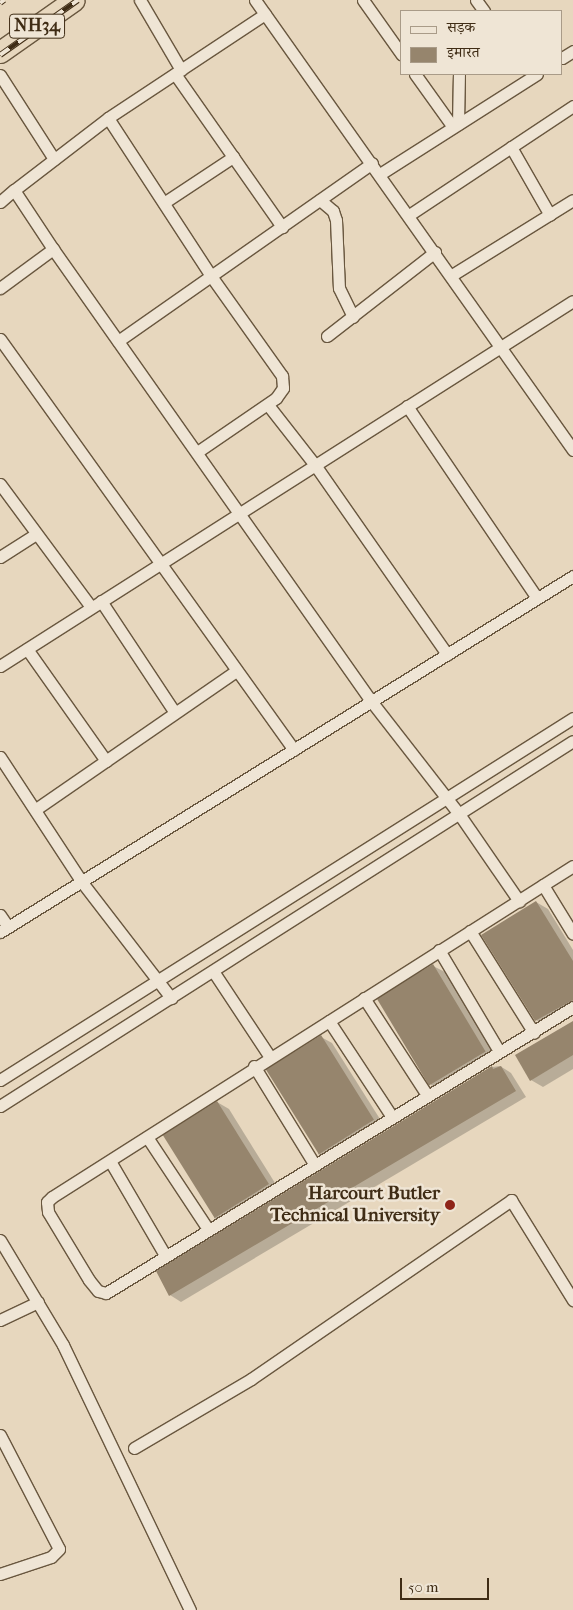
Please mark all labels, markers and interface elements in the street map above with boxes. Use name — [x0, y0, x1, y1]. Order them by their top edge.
road number: NH34 — [8, 10, 66, 42]
legend — [400, 10, 563, 75]
text: सड़क — [447, 18, 475, 36]
text: इमारत — [447, 43, 480, 61]
place label: Harcourt Butler Technical University — [270, 1183, 440, 1227]
marker: Harcourt Butler Technical University — [444, 1199, 456, 1211]
scale bar — [403, 1568, 492, 1600]
text: 50 m — [408, 1578, 438, 1596]

